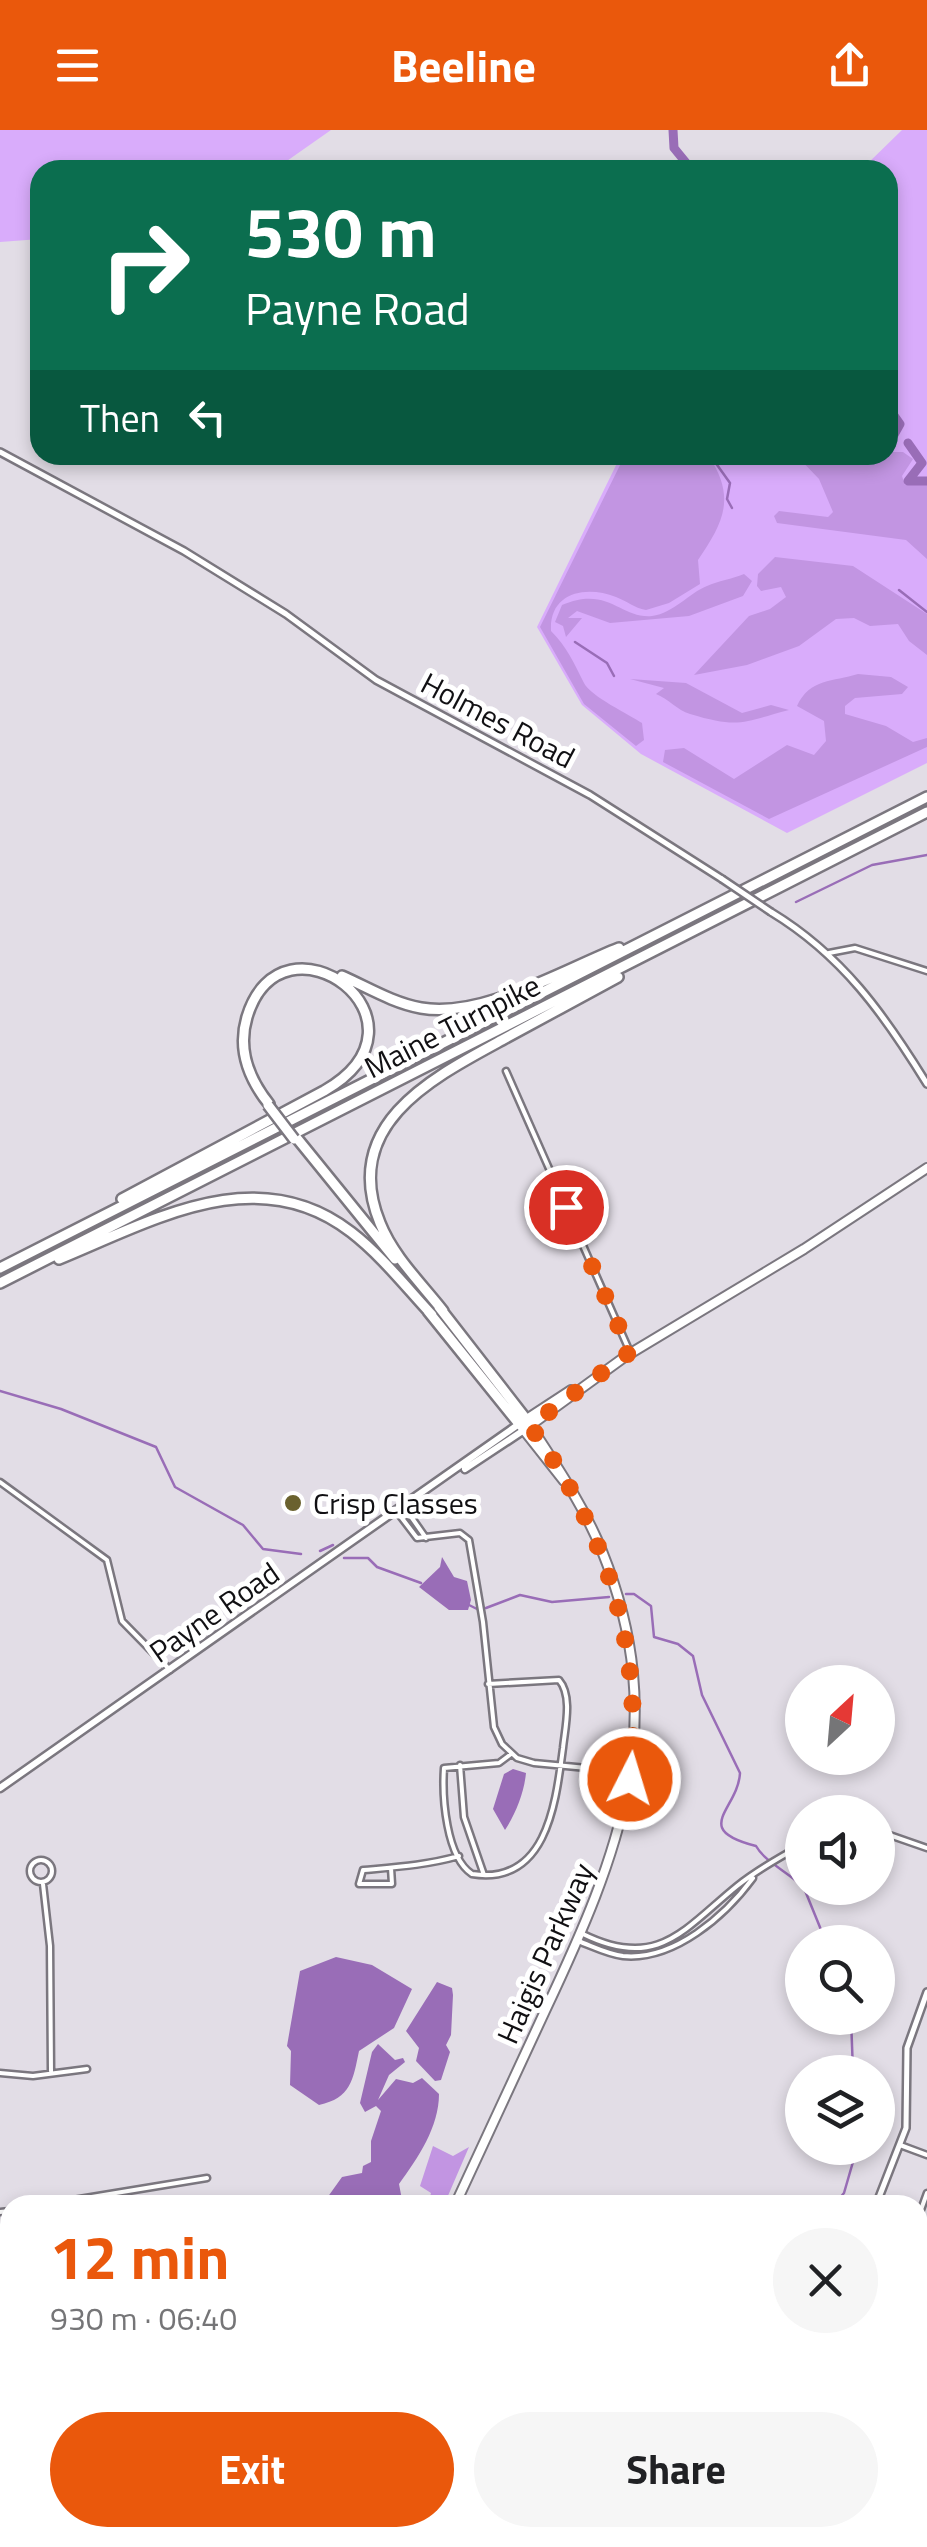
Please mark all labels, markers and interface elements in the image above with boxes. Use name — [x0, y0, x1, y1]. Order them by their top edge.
text: Beeline — [391, 31, 536, 99]
icon: menu — [50, 38, 105, 93]
icon: share — [822, 38, 877, 93]
text: 530 m — [245, 178, 437, 284]
icon: right — [80, 200, 210, 330]
text: Payne Road — [245, 274, 470, 342]
text: Then — [80, 389, 160, 447]
icon: left — [180, 390, 235, 445]
street label: Holmes Road — [413, 660, 583, 780]
street label: Maine Turnpike — [356, 962, 548, 1090]
pin — [524, 1165, 609, 1250]
icon: arrive — [539, 1180, 594, 1235]
place label: Crisp Classes — [313, 1480, 478, 1526]
marker: Crisp Classes — [282, 1492, 304, 1514]
street label: Payne Road — [139, 1550, 289, 1674]
north arrow — [785, 1665, 895, 1775]
map controls — [785, 1665, 895, 2165]
position arrow — [578, 1727, 682, 1831]
button: sound — [785, 1795, 895, 1905]
street label: Haigis Parkway — [485, 1855, 605, 2051]
button: search — [785, 1925, 895, 2035]
button: layers — [785, 2055, 895, 2165]
text: 12 min — [50, 2211, 229, 2302]
button: close — [773, 2228, 878, 2333]
text: 930 m · 06:40 — [50, 2294, 237, 2342]
button: Exit — [50, 2412, 454, 2527]
button: Share — [474, 2412, 878, 2527]

